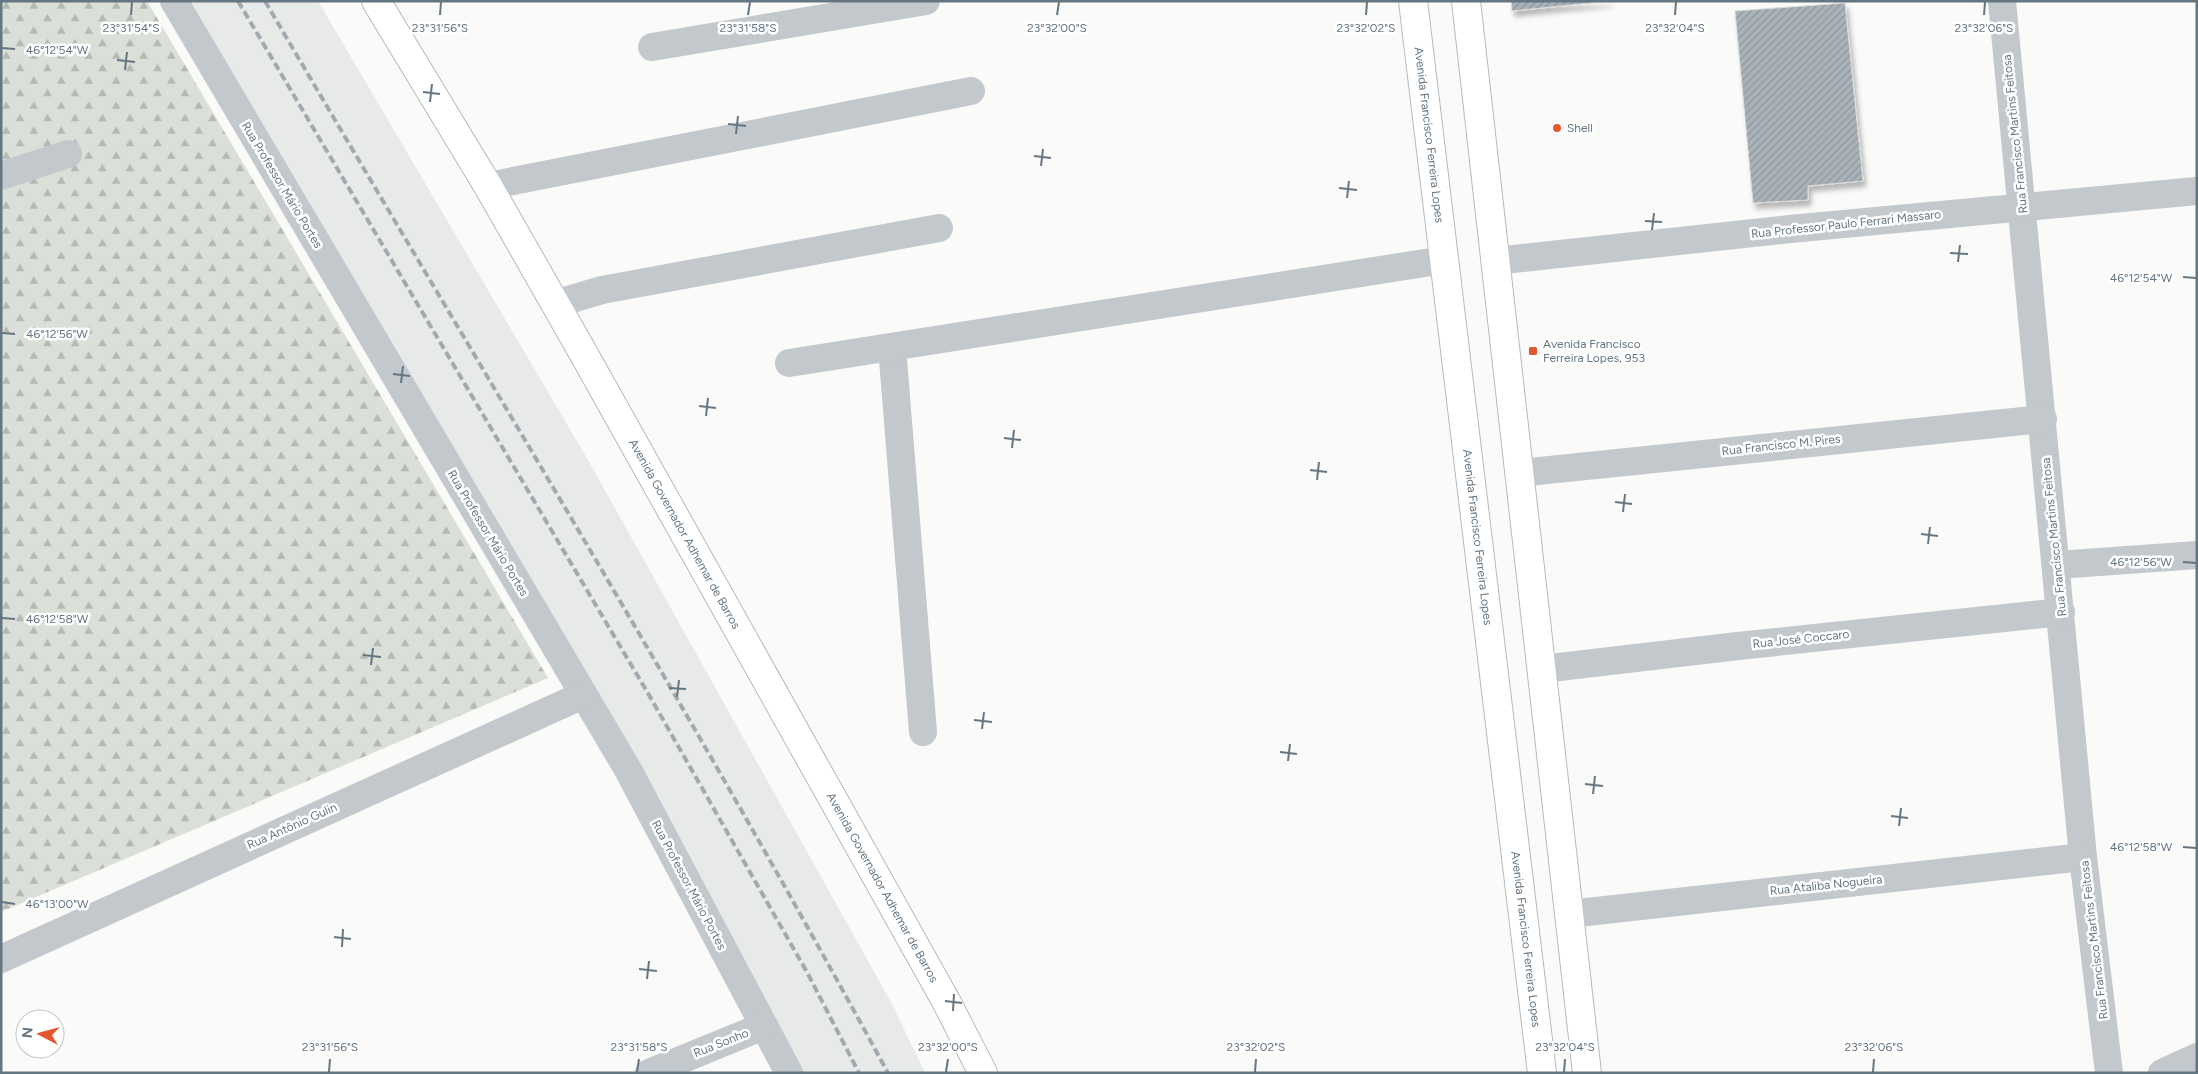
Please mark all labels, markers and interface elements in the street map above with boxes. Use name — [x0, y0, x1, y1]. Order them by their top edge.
text: 23°31'54"S — [102, 21, 160, 35]
text: 23°31'56"S — [412, 21, 468, 35]
text: 23°31'58"S — [719, 21, 777, 35]
text: 23°32'00"S — [1027, 21, 1087, 35]
text: 23°32'02"S — [1337, 21, 1395, 35]
text: 23°32'04"S — [1645, 21, 1705, 35]
text: 23°32'06"S — [1955, 21, 2014, 35]
text: 46°12'54"W — [26, 43, 89, 57]
street label: Avenida Francisco Ferreira Lopes — [1412, 46, 1447, 224]
street label: Rua Francisco Martins Feitosa — [2000, 54, 2030, 214]
street label: Rua Professor Mário Portes — [239, 119, 326, 251]
place label: Shell — [1567, 121, 1593, 135]
marker: Shell — [1551, 122, 1563, 134]
street label: Rua Professor Paulo Ferrari Massaro — [1750, 207, 1942, 241]
text: 46°12'54"W — [2110, 271, 2173, 285]
text: 46°12'56"W — [26, 327, 88, 341]
place label: Avenida Francisco Ferreira Lopes, 953 — [1543, 337, 1645, 365]
marker: Avenida Francisco Ferreira Lopes, 953 — [1527, 345, 1539, 357]
street label: Rua Francisco M. Pires — [1721, 432, 1842, 458]
street label: Avenida Governador Adhemar de Barros — [626, 437, 743, 632]
street label: Avenida Francisco Ferreira Lopes — [1460, 448, 1495, 626]
street label: Rua Francisco Martins Feitosa — [2039, 457, 2069, 617]
street label: Rua Professor Mário Portes — [445, 467, 532, 599]
text: 46°12'56"W — [2110, 555, 2172, 569]
text: 46°12'58"W — [26, 612, 89, 626]
street label: Rua José Coccaro — [1752, 627, 1850, 651]
street label: Avenida Governador Adhemar de Barros — [824, 790, 941, 985]
street label: Rua Antônio Gulin — [245, 800, 339, 852]
street label: Rua Professor Mário Portes — [649, 818, 729, 953]
text: 46°12'58"W — [2110, 840, 2173, 854]
street label: Avenida Francisco Ferreira Lopes — [1508, 851, 1543, 1028]
street label: Rua Francisco Martins Feitosa — [2077, 860, 2111, 1020]
street label: Rua Ataliba Nogueira — [1769, 872, 1883, 898]
text: 46°13'00"W — [25, 897, 89, 911]
north arrow — [15, 1009, 65, 1059]
text: N — [19, 1026, 37, 1039]
street label: Rua Sonho — [691, 1026, 751, 1060]
text: 23°31'56"S — [302, 1040, 358, 1054]
text: 23°31'58"S — [610, 1040, 668, 1054]
text: 23°32'00"S — [918, 1040, 978, 1054]
text: 23°32'02"S — [1227, 1040, 1285, 1054]
text: 23°32'04"S — [1535, 1040, 1595, 1054]
text: 23°32'06"S — [1845, 1040, 1904, 1054]

